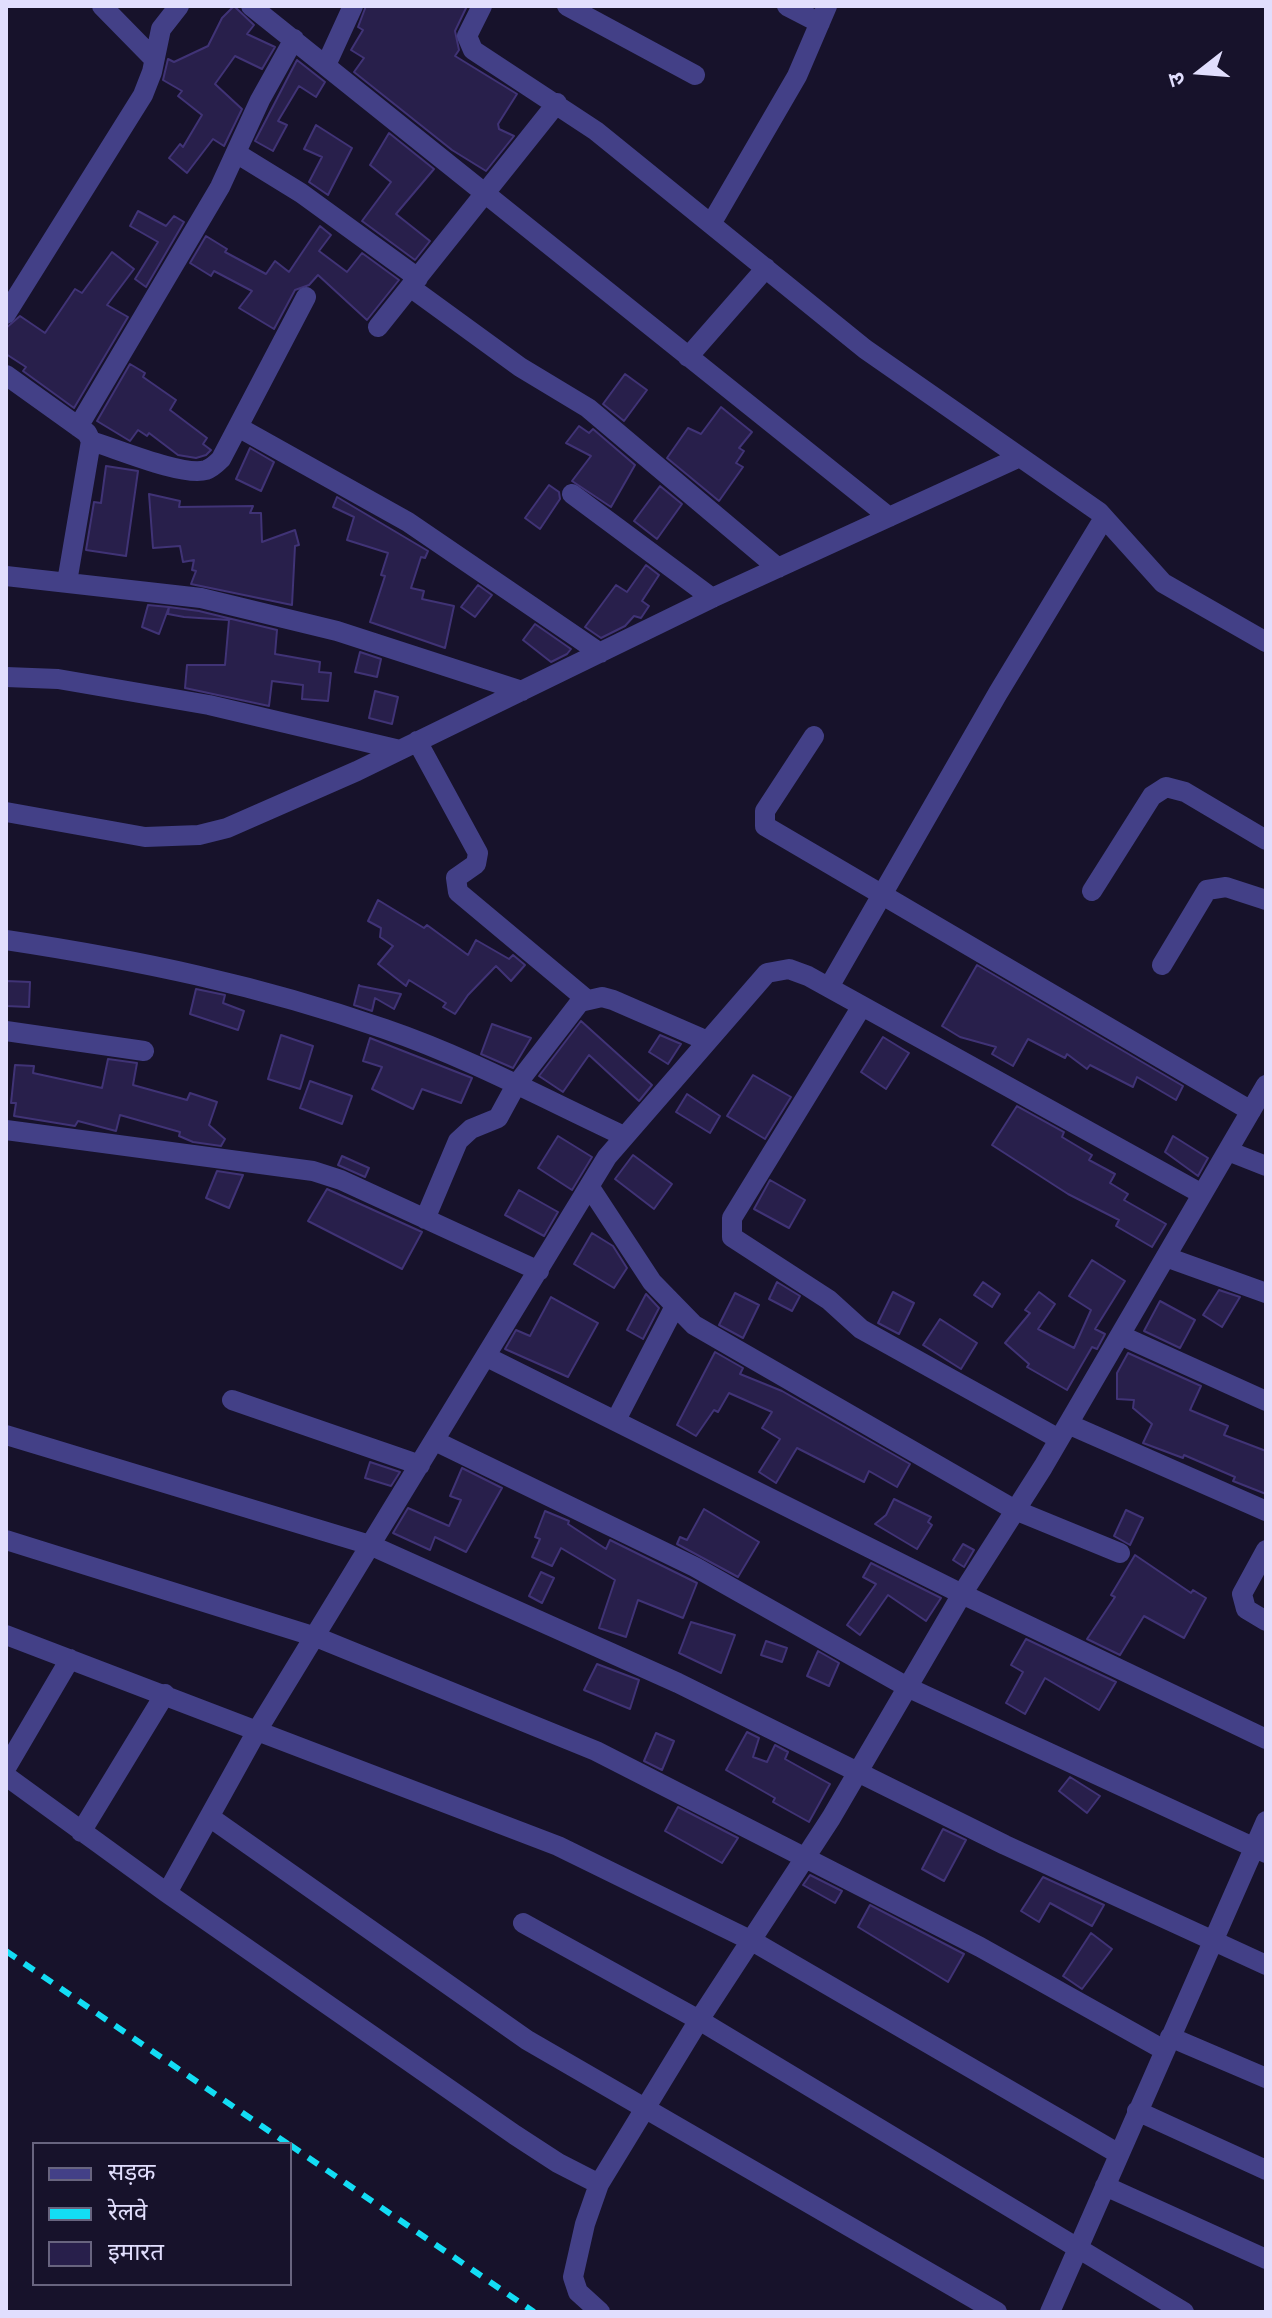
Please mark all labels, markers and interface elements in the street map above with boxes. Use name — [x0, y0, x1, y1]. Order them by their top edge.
north arrow — [1160, 32, 1240, 112]
text: उ — [1163, 69, 1190, 89]
legend — [32, 2142, 292, 2286]
text: सड़क — [108, 2158, 156, 2186]
text: रेलवे — [108, 2198, 147, 2226]
text: इमारत — [108, 2238, 164, 2266]

